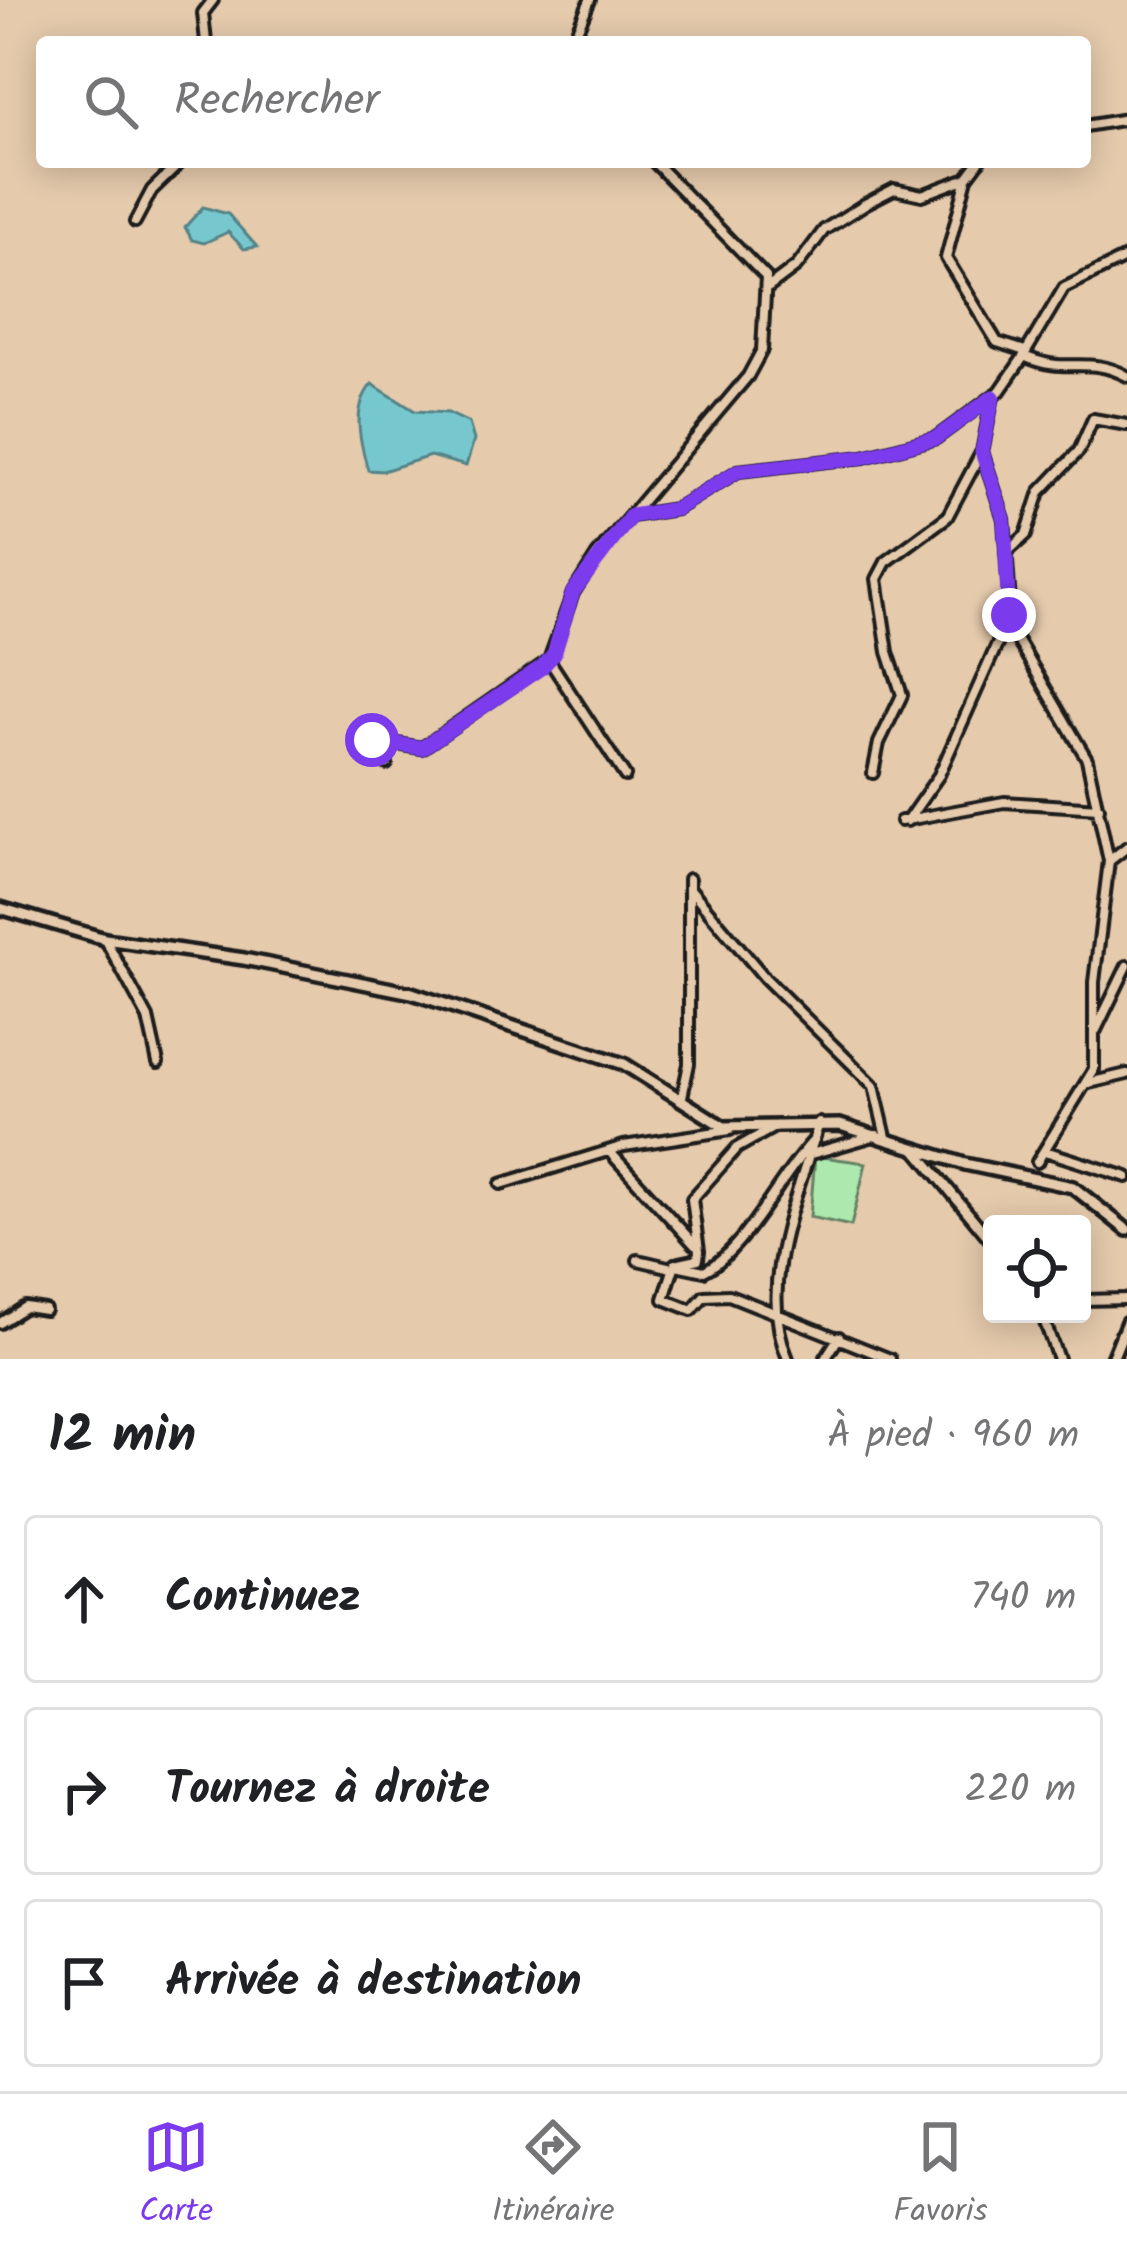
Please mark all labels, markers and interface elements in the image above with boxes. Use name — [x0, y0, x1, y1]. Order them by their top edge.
search box — [36, 36, 1091, 168]
text: Rechercher — [174, 66, 379, 138]
icon: search — [78, 69, 144, 135]
route end — [982, 588, 1036, 642]
route start — [345, 713, 399, 767]
map controls — [983, 1215, 1091, 1323]
button: locate — [983, 1215, 1091, 1323]
text: 12 min — [48, 1397, 196, 1478]
text: À pied · 960 m — [827, 1406, 1079, 1468]
text: Continuez — [165, 1563, 361, 1635]
icon: ahead — [51, 1566, 117, 1632]
text: 740 m — [970, 1568, 1076, 1630]
text: Tournez à droite — [165, 1755, 490, 1827]
icon: right — [51, 1758, 117, 1824]
text: 220 m — [964, 1760, 1076, 1822]
text: Arrivée à destination — [165, 1947, 582, 2019]
icon: arrive — [51, 1950, 117, 2016]
tab: Carte — [139, 2114, 213, 2239]
tab: Itinéraire — [492, 2114, 615, 2239]
tab: Favoris — [893, 2114, 988, 2239]

